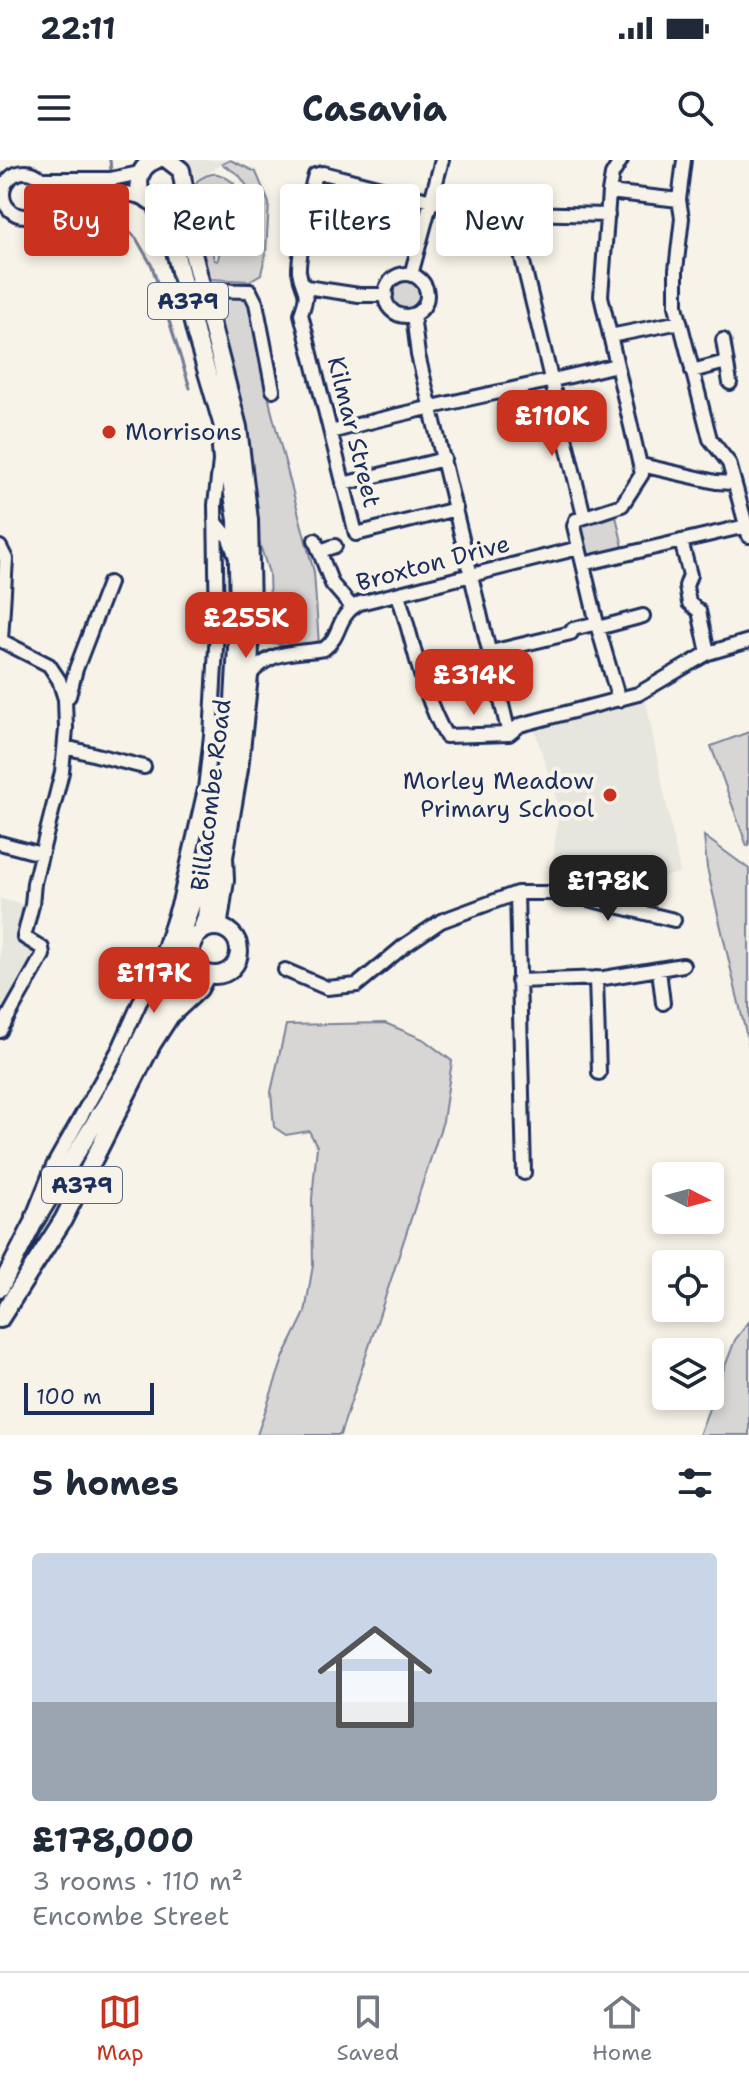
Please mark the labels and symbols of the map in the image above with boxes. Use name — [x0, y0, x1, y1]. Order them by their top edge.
road number: A379 — [148, 283, 228, 319]
street label: Kilmar Street — [320, 353, 388, 511]
pin: £110K — [496, 390, 608, 458]
place label: Morrisons — [125, 416, 242, 448]
marker: Morrisons — [100, 423, 118, 441]
street label: Broxton Drive — [353, 527, 513, 599]
pin: £255K — [190, 592, 302, 660]
pin: £314K — [418, 649, 530, 717]
street label: Billacombe Road — [183, 697, 239, 893]
place label: Morley Meadow Primary School — [403, 765, 595, 825]
marker: Morley Meadow Primary School — [601, 786, 619, 804]
pin: £178K — [552, 855, 664, 923]
pin: £117K — [98, 947, 210, 1015]
north arrow — [652, 1162, 724, 1234]
road number: A379 — [42, 1167, 122, 1203]
scale bar — [24, 1379, 154, 1415]

